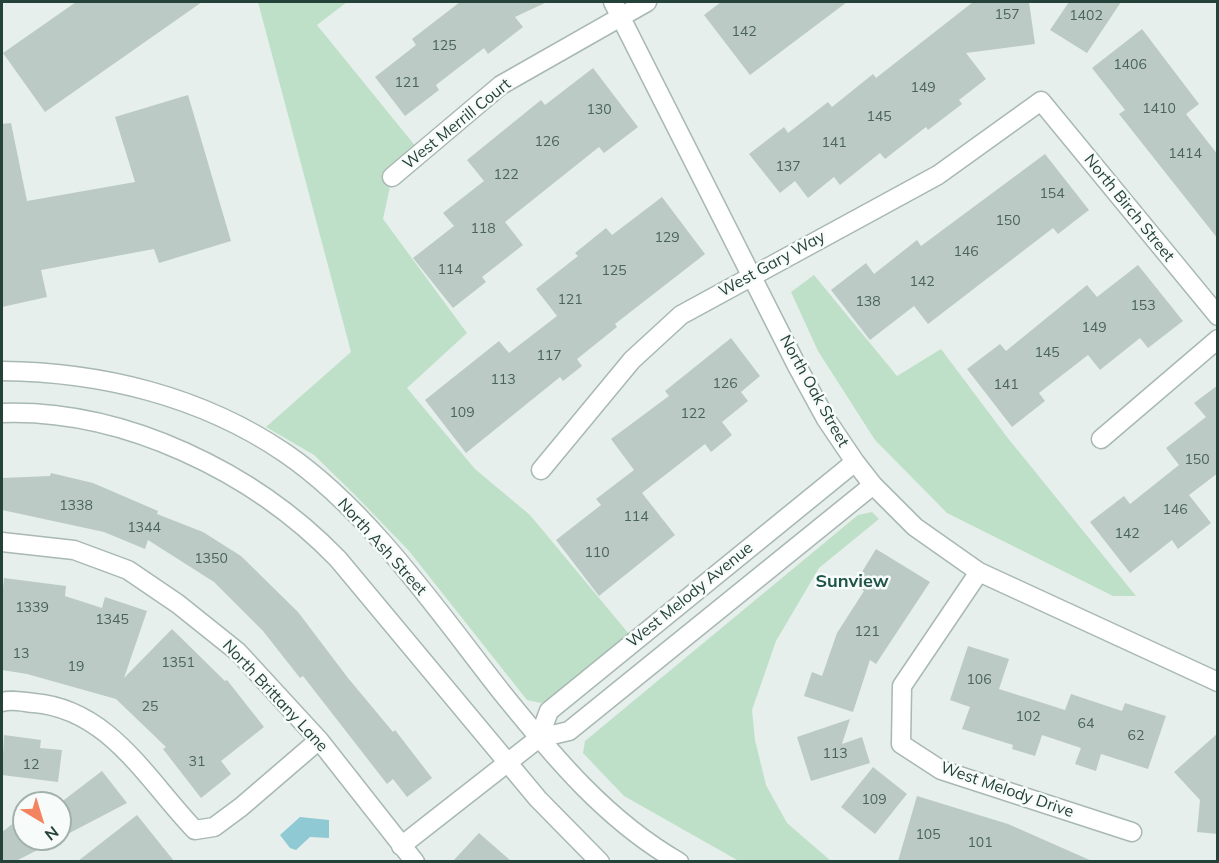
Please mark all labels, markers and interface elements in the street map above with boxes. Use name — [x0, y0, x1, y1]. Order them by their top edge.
house number: 157 — [994, 7, 1020, 23]
house number: 1402 — [1069, 8, 1103, 24]
house number: 142 — [731, 24, 757, 40]
house number: 125 — [431, 38, 457, 54]
house number: 1406 — [1113, 57, 1147, 73]
house number: 121 — [394, 75, 420, 91]
street label: West Merrill Court — [399, 75, 515, 173]
house number: 149 — [910, 80, 936, 96]
house number: 1410 — [1142, 101, 1176, 117]
house number: 130 — [586, 102, 612, 118]
house number: 145 — [866, 109, 892, 125]
house number: 126 — [534, 134, 560, 150]
house number: 141 — [821, 135, 847, 151]
house number: 1414 — [1168, 146, 1202, 162]
street label: North Birch Street — [1080, 150, 1178, 266]
house number: 137 — [775, 159, 801, 175]
house number: 122 — [493, 167, 519, 183]
house number: 154 — [1039, 186, 1065, 202]
house number: 150 — [995, 213, 1021, 229]
house number: 118 — [470, 221, 496, 237]
street label: West Gary Way — [716, 227, 828, 301]
house number: 129 — [654, 230, 680, 246]
house number: 146 — [953, 244, 979, 260]
house number: 114 — [437, 262, 463, 278]
house number: 125 — [601, 263, 627, 279]
house number: 142 — [909, 274, 935, 290]
house number: 121 — [557, 292, 583, 308]
house number: 138 — [855, 294, 881, 310]
house number: 153 — [1130, 298, 1156, 314]
house number: 149 — [1081, 320, 1107, 336]
street label: North Oak Street — [775, 332, 853, 450]
house number: 145 — [1034, 345, 1060, 361]
house number: 117 — [536, 348, 562, 364]
house number: 113 — [490, 372, 516, 388]
house number: 126 — [712, 376, 738, 392]
house number: 141 — [993, 377, 1019, 393]
house number: 109 — [449, 405, 475, 421]
house number: 122 — [680, 406, 706, 422]
house number: 150 — [1184, 452, 1210, 468]
street label: North Ash Street — [333, 495, 431, 599]
house number: 1338 — [59, 498, 93, 514]
house number: 146 — [1162, 502, 1188, 518]
house number: 114 — [623, 509, 649, 525]
house number: 1344 — [127, 520, 161, 536]
house number: 142 — [1114, 526, 1140, 542]
street label: West Melody Avenue — [623, 538, 757, 652]
house number: 110 — [584, 545, 610, 561]
house number: 1350 — [194, 551, 228, 567]
district label: Sunview — [815, 571, 889, 593]
house number: 1339 — [15, 600, 49, 616]
house number: 1345 — [95, 612, 129, 628]
house number: 121 — [854, 624, 880, 640]
street label: North Brittany Lane — [218, 636, 332, 756]
house number: 13 — [13, 646, 29, 662]
house number: 1351 — [161, 655, 195, 671]
house number: 19 — [68, 659, 84, 675]
house number: 106 — [966, 672, 992, 688]
house number: 25 — [142, 699, 158, 715]
house number: 102 — [1015, 709, 1041, 725]
house number: 64 — [1078, 716, 1094, 732]
house number: 62 — [1128, 728, 1144, 744]
house number: 113 — [822, 746, 848, 762]
house number: 31 — [189, 754, 205, 770]
house number: 12 — [23, 757, 39, 773]
street label: West Melody Drive — [938, 758, 1076, 822]
north arrow — [12, 791, 72, 851]
house number: 109 — [861, 792, 887, 808]
text: N — [41, 822, 63, 845]
house number: 105 — [915, 827, 941, 843]
house number: 101 — [967, 835, 993, 851]

